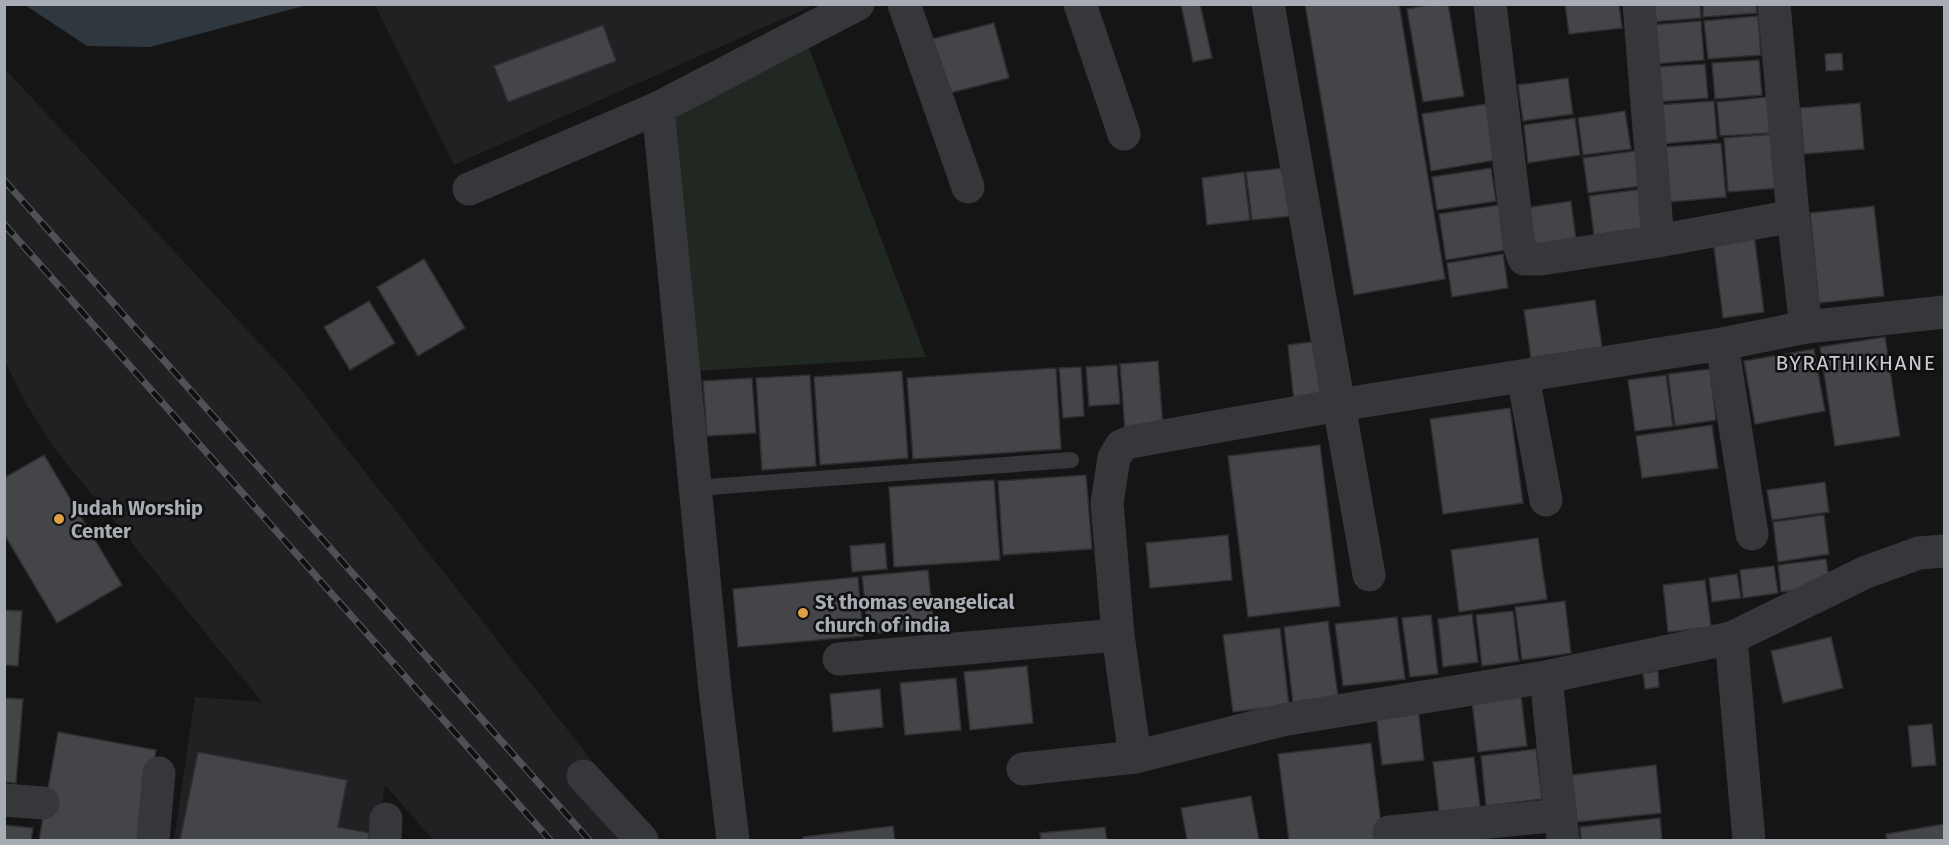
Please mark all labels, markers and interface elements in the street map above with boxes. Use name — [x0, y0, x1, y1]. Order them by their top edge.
district label: BYRATHIKHANE — [1775, 350, 1937, 376]
place label: Judah Worship Center — [70, 496, 203, 543]
marker: Judah Worship Center — [52, 512, 66, 526]
place label: St thomas evangelical church of india — [815, 590, 1014, 637]
marker: St thomas evangelical church of india — [796, 606, 810, 620]

